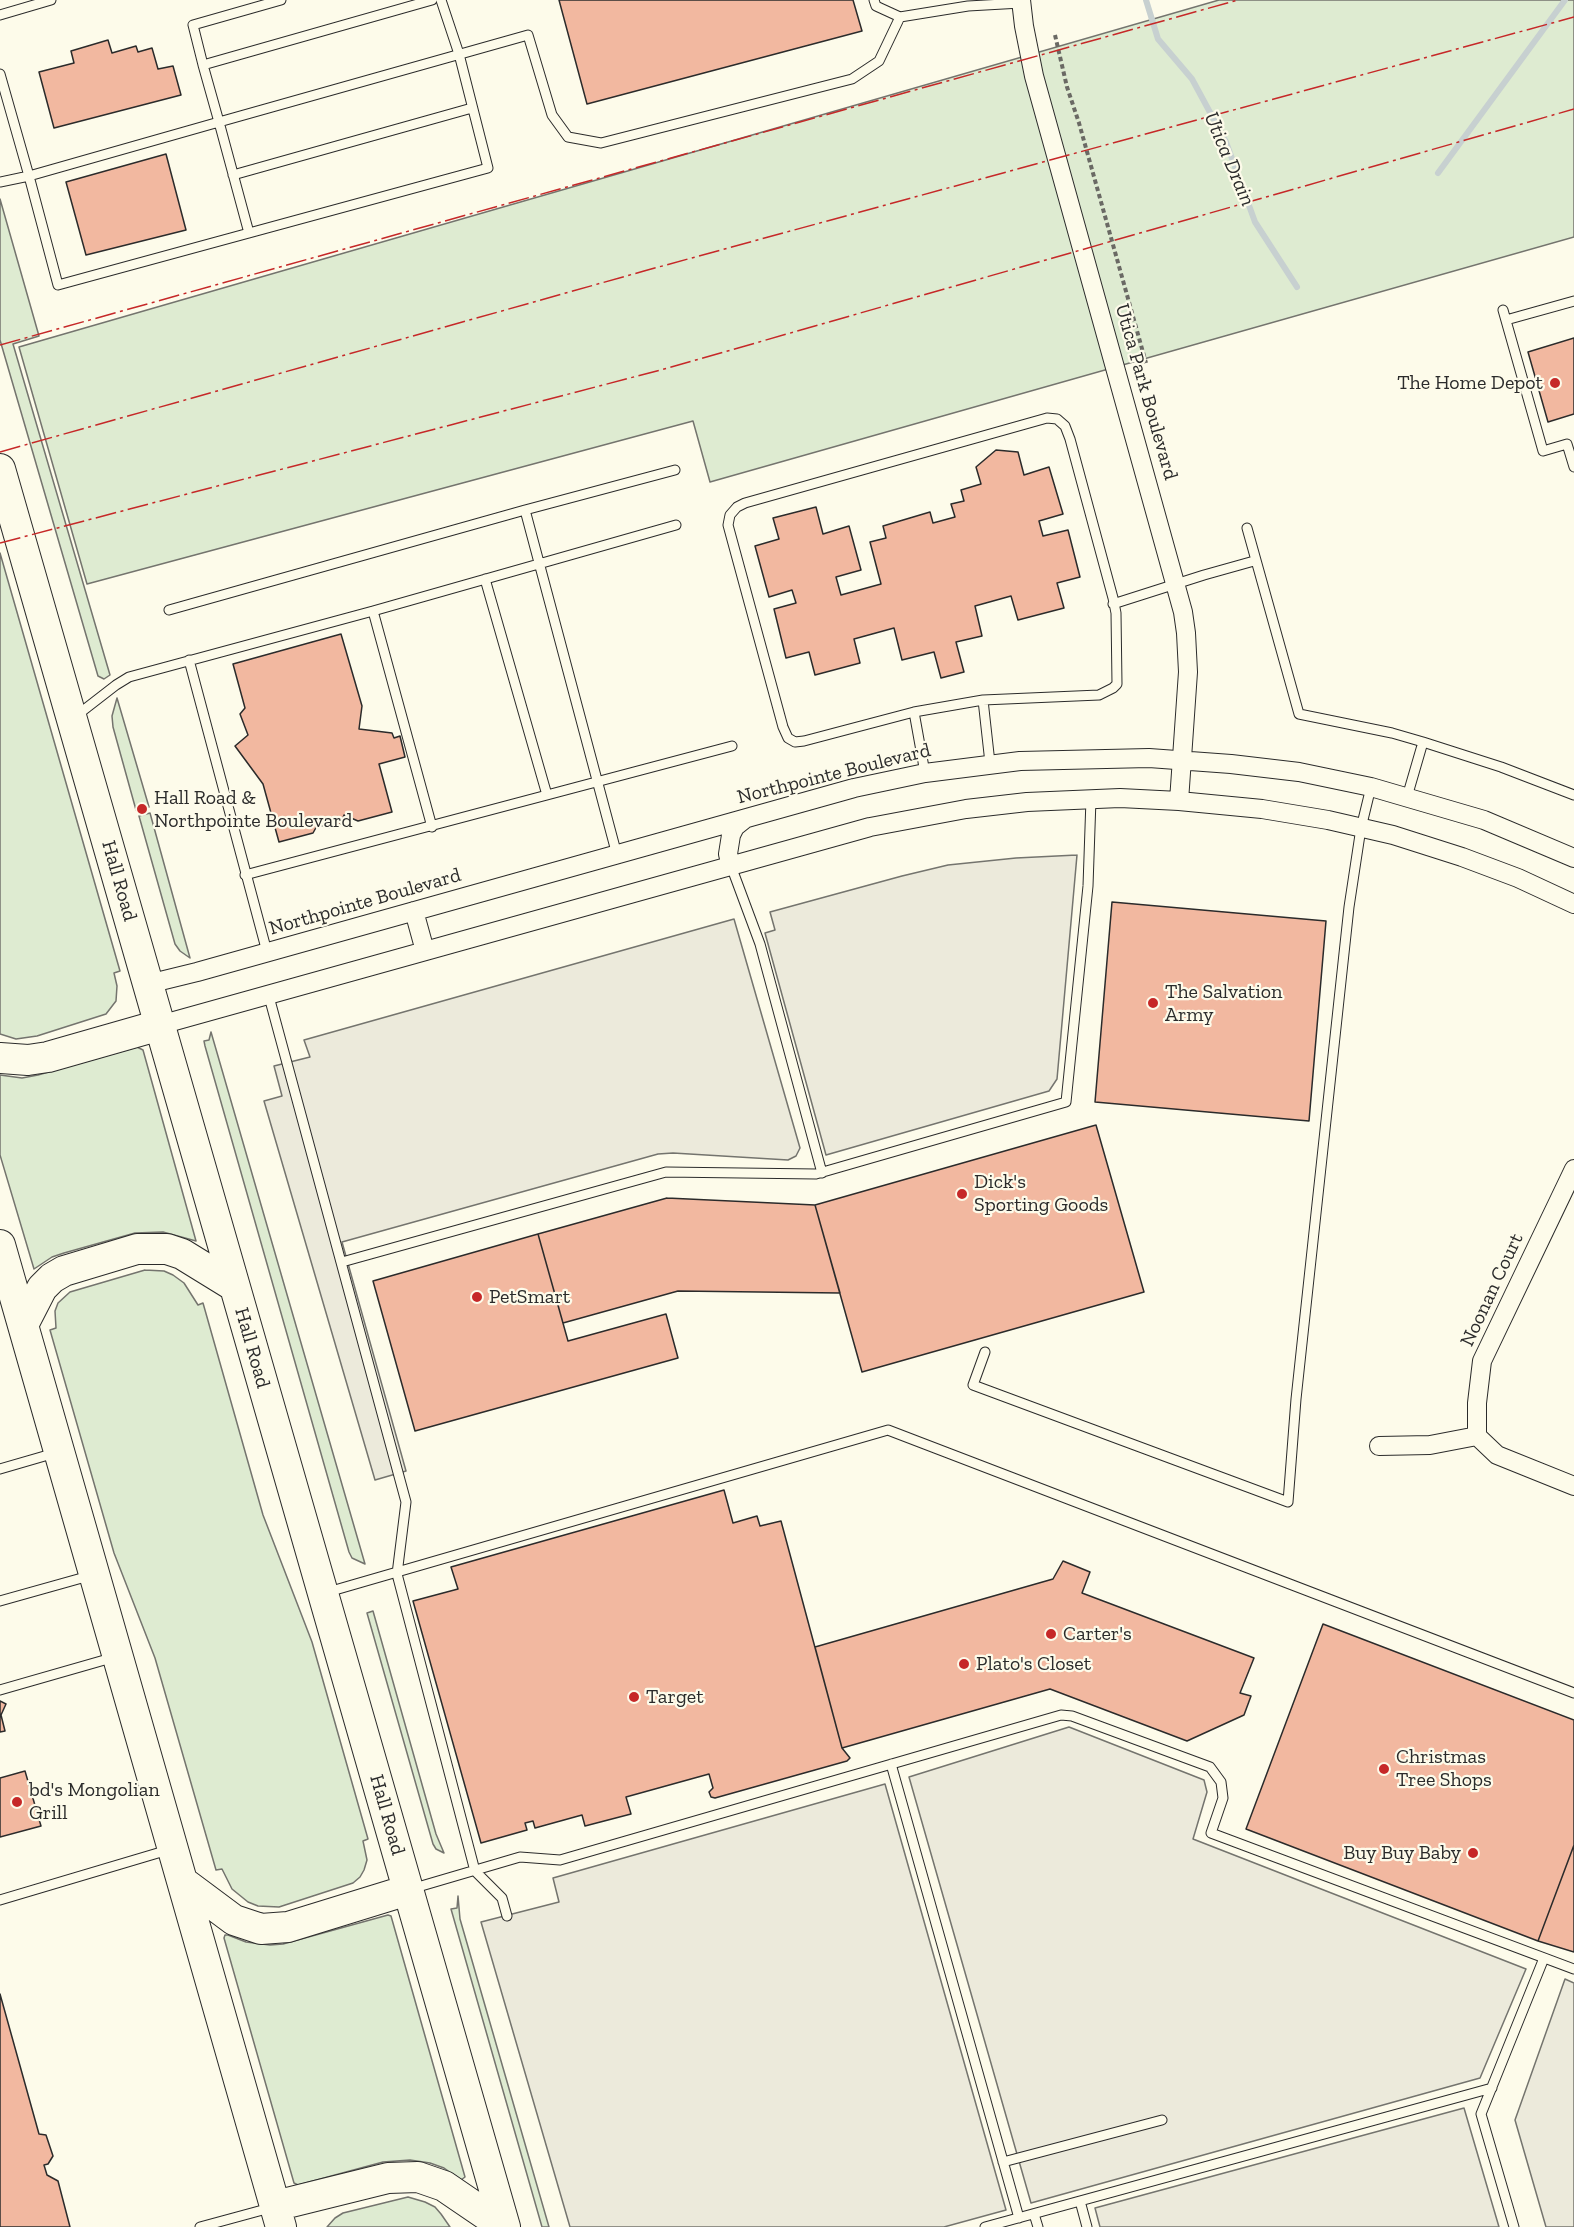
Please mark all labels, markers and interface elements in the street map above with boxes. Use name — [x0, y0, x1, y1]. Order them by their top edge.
water label: Utica Drain — [1198, 108, 1260, 210]
street label: Utica Park Boulevard — [1109, 301, 1183, 483]
place label: The Home Depot — [1397, 371, 1543, 395]
marker: The Home Depot — [1548, 376, 1562, 390]
street label: Northpointe Boulevard — [735, 738, 933, 810]
place label: Hall Road & Northpointe Boulevard — [154, 786, 352, 833]
marker: Hall Road & Northpointe Boulevard — [135, 802, 149, 816]
street label: Hall Road — [96, 838, 142, 924]
street label: Northpointe Boulevard — [266, 863, 464, 941]
place label: The Salvation Army — [1165, 980, 1282, 1027]
marker: The Salvation Army — [1146, 996, 1160, 1010]
place label: Dick's Sporting Goods — [974, 1170, 1108, 1217]
marker: Dick's Sporting Goods — [955, 1187, 969, 1201]
street label: Noonan Court — [1455, 1230, 1529, 1350]
place label: PetSmart — [489, 1285, 570, 1309]
marker: PetSmart — [470, 1290, 484, 1304]
street label: Hall Road — [229, 1305, 275, 1391]
place label: Carter's — [1063, 1622, 1132, 1646]
marker: Carter's — [1044, 1627, 1058, 1641]
place label: Plato's Closet — [976, 1652, 1091, 1676]
marker: Plato's Closet — [957, 1657, 971, 1671]
place label: Target — [646, 1685, 704, 1709]
marker: Target — [627, 1690, 641, 1704]
place label: Christmas Tree Shops — [1396, 1745, 1492, 1792]
marker: Christmas Tree Shops — [1377, 1762, 1391, 1776]
street label: Hall Road — [364, 1772, 410, 1858]
place label: bd's Mongolian Grill — [29, 1778, 160, 1825]
marker: bd's Mongolian Grill — [10, 1795, 24, 1809]
place label: Buy Buy Baby — [1343, 1841, 1461, 1865]
marker: Buy Buy Baby — [1466, 1846, 1480, 1860]

